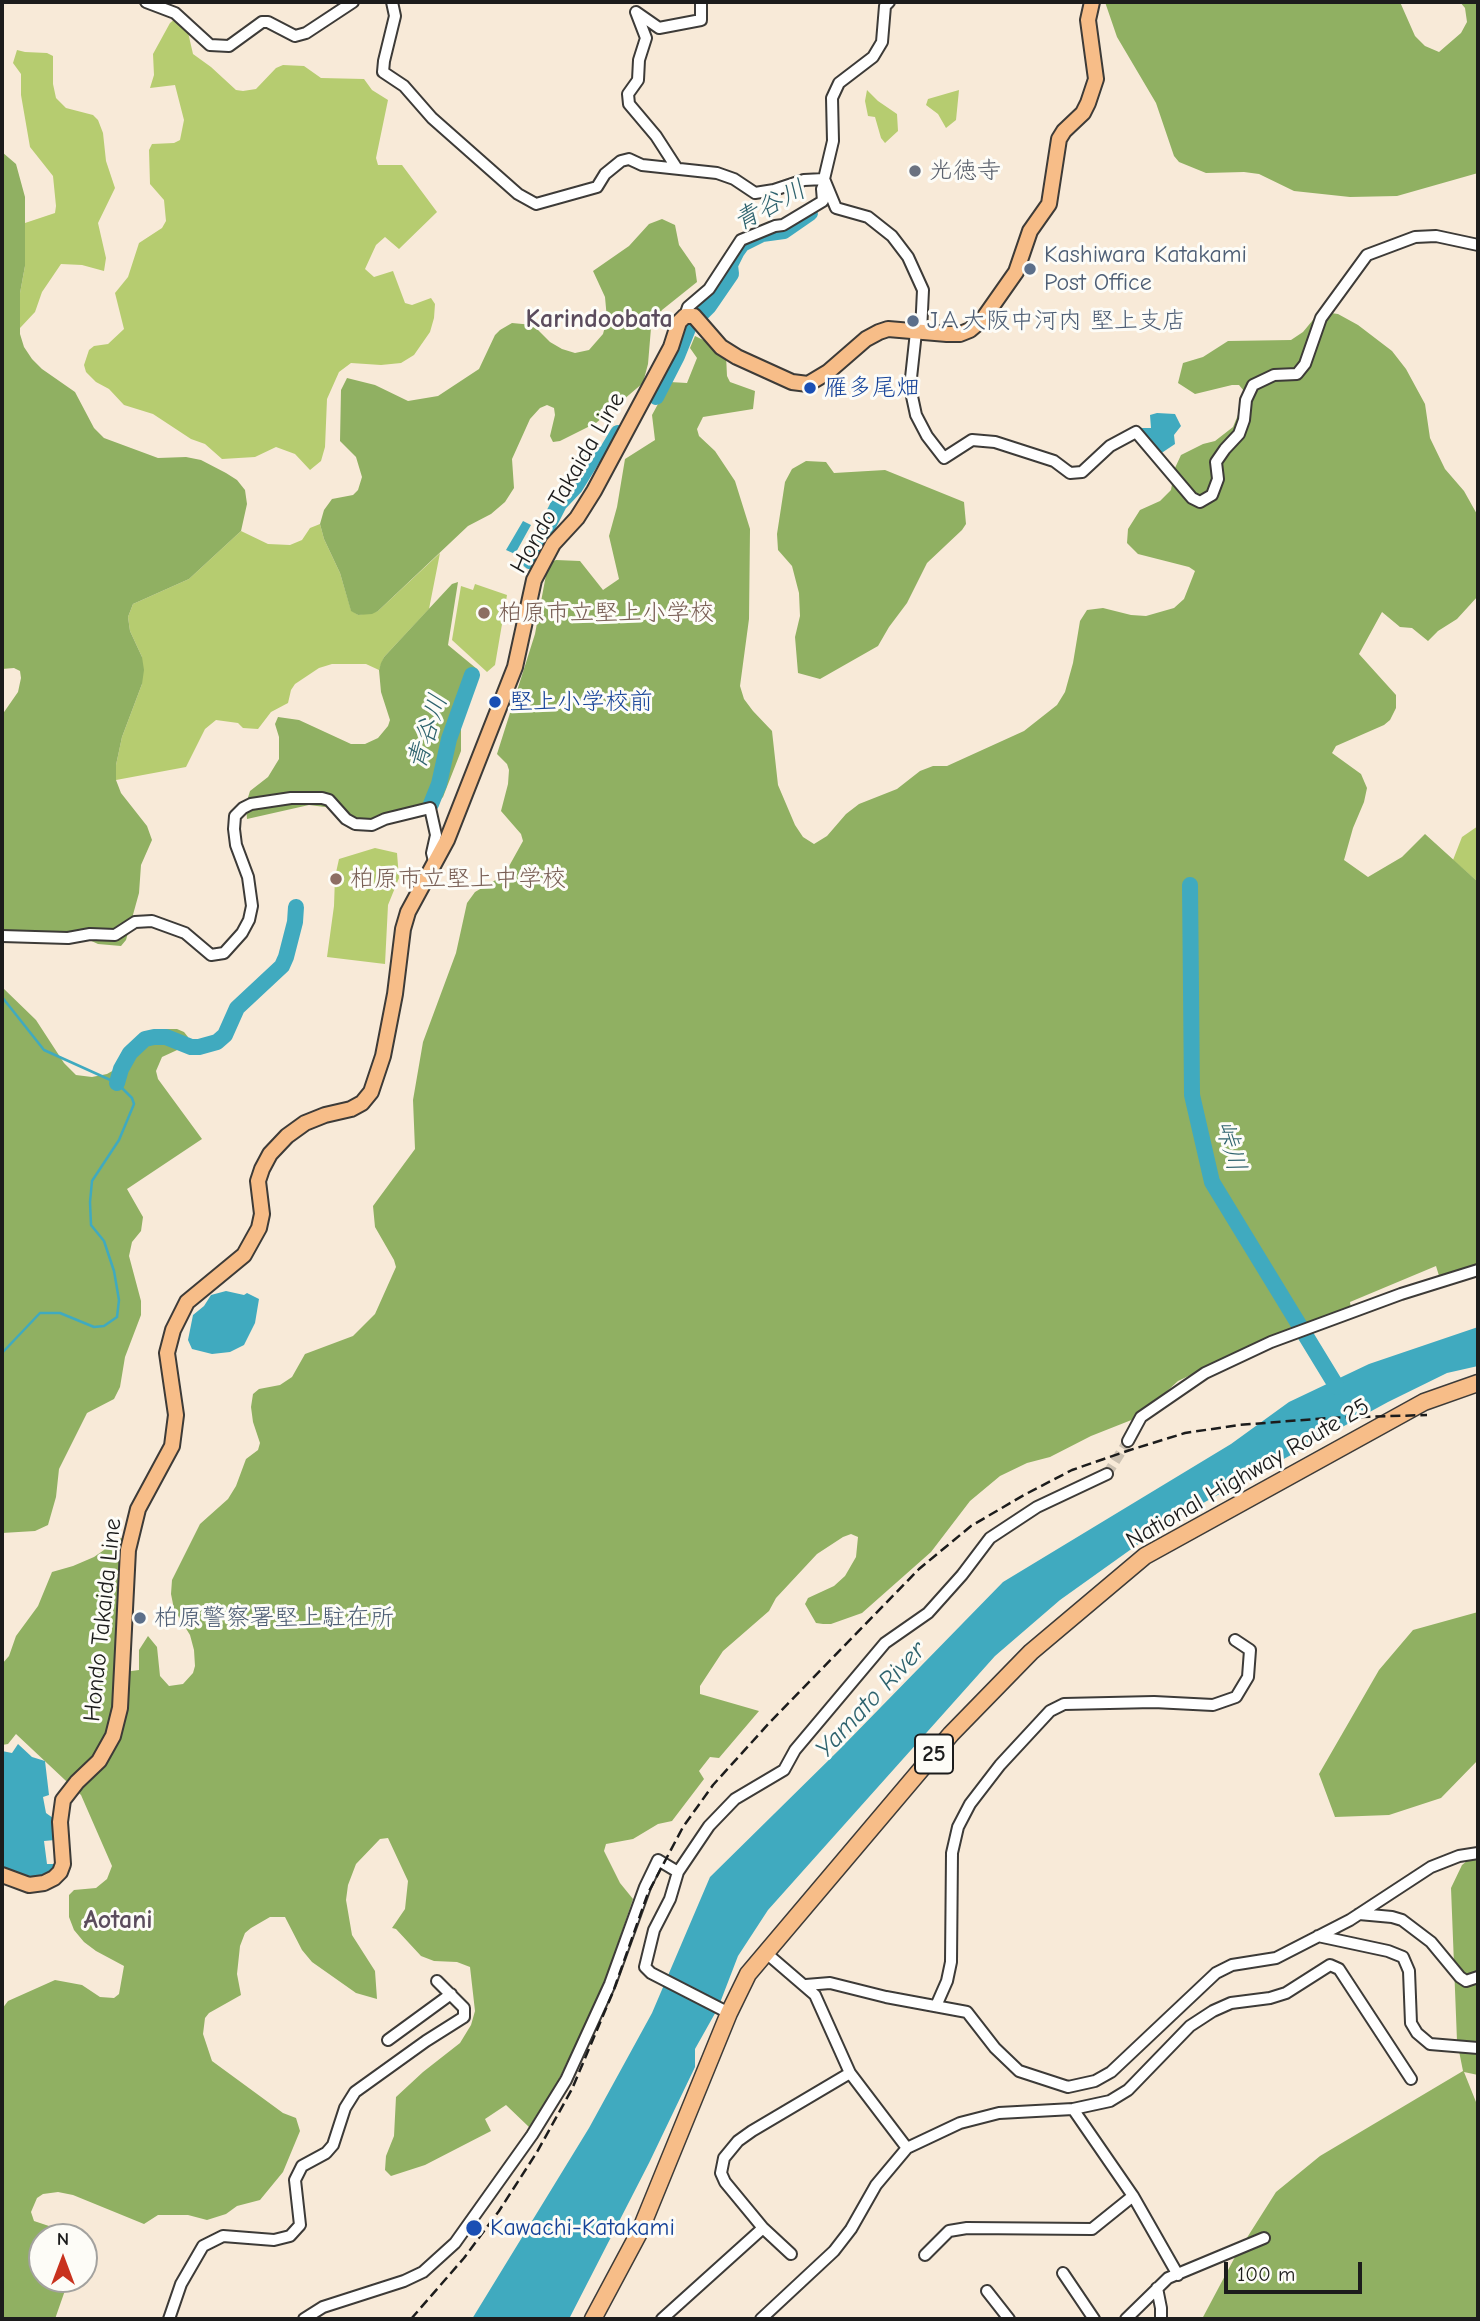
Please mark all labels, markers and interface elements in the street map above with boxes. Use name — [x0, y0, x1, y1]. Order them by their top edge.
place label: 光徳寺 — [929, 157, 1001, 185]
marker: 光徳寺 — [907, 163, 923, 179]
water label: 青谷川 — [728, 174, 812, 238]
place label: Kashiwara Katakami Post Office — [1044, 241, 1247, 297]
marker: Kashiwara Katakami Post Office — [1022, 261, 1038, 277]
district label: Karindoobata — [525, 304, 673, 336]
place label: JＡ大阪中河内 堅上支店 — [927, 307, 1186, 335]
marker: JＡ大阪中河内 堅上支店 — [905, 313, 921, 329]
place label: 雁多尾畑 — [824, 374, 920, 402]
marker: 雁多尾畑 — [802, 380, 818, 396]
street label: Hondo Takaida Line — [504, 387, 632, 579]
place label: 柏原市立堅上小学校 — [498, 599, 714, 627]
marker: 柏原市立堅上小学校 — [476, 605, 492, 621]
place label: 堅上小学校前 — [509, 688, 653, 716]
water label: 青谷川 — [401, 690, 455, 774]
marker: 堅上小学校前 — [487, 694, 503, 710]
place label: 柏原市立堅上中学校 — [350, 865, 566, 893]
marker: 柏原市立堅上中学校 — [328, 871, 344, 887]
water label: 峠川 — [1208, 1117, 1252, 1175]
street label: National Highway Route 25 — [1121, 1392, 1375, 1556]
street label: Hondo Takaida Line — [78, 1517, 128, 1723]
place label: 柏原警察署堅上駐在所 — [154, 1604, 394, 1632]
marker: 柏原警察署堅上駐在所 — [132, 1610, 148, 1626]
water label: Yamato River — [809, 1635, 933, 1765]
road number: 25 — [915, 1735, 953, 1774]
district label: Aotani — [83, 1905, 153, 1937]
place label: Kawachi-Katakami — [490, 2214, 675, 2242]
marker: Kawachi-Katakami — [464, 2218, 484, 2238]
north arrow — [28, 2223, 98, 2293]
text: N — [57, 2228, 69, 2250]
scale bar — [1228, 2248, 1366, 2292]
text: 100 m — [1237, 2262, 1295, 2286]

